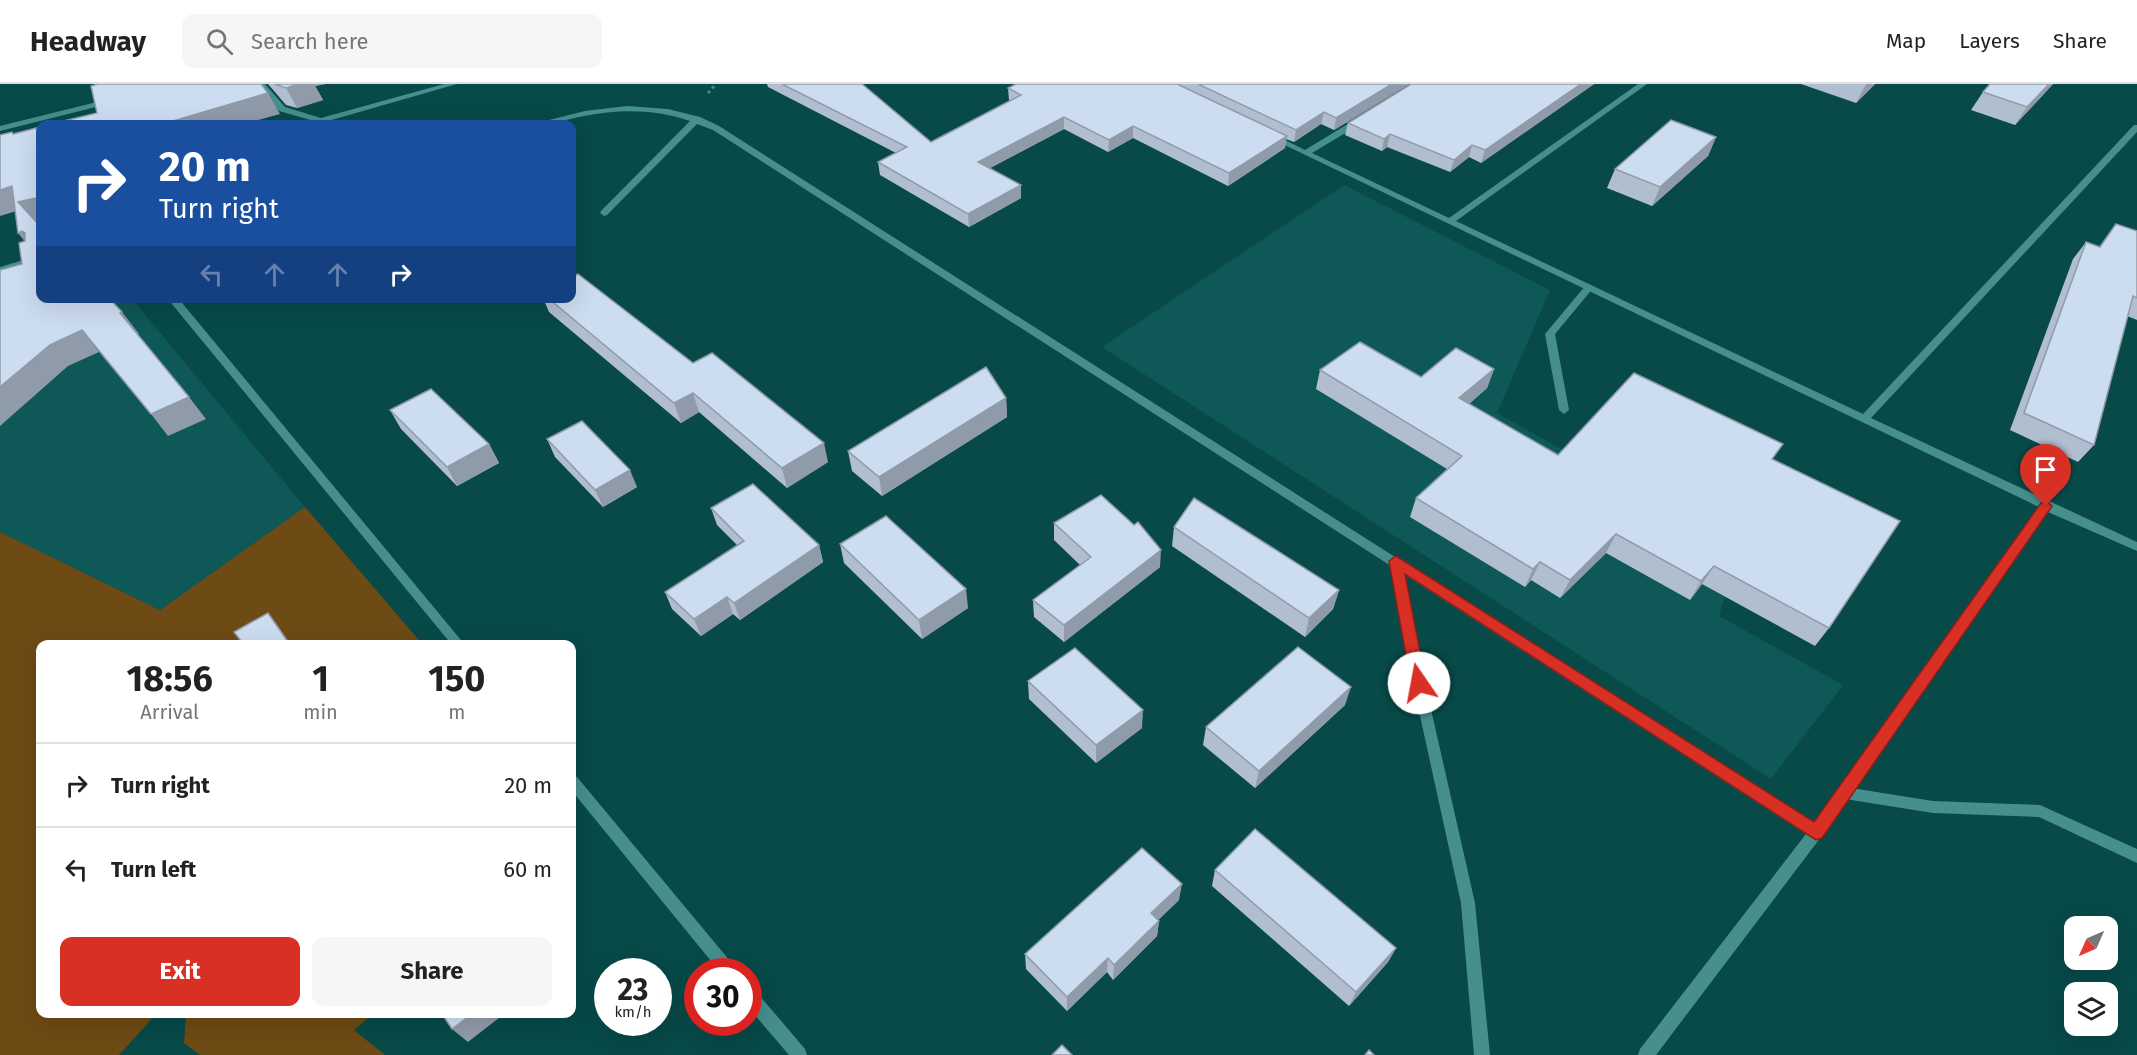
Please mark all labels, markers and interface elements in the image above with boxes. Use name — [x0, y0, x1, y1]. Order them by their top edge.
search box — [182, 14, 602, 68]
text: Headway — [30, 25, 146, 58]
icon: search — [203, 25, 236, 58]
text: Search here — [251, 28, 369, 55]
text: Map — [1886, 28, 1926, 54]
text: Layers — [1959, 28, 2020, 54]
text: Share — [2053, 28, 2107, 54]
text: 20 m — [159, 142, 251, 192]
icon: right — [60, 144, 138, 222]
text: Turn right — [159, 193, 279, 225]
icon: left — [195, 258, 228, 291]
icon: ahead — [258, 258, 291, 291]
icon: ahead — [321, 258, 354, 291]
icon: right — [384, 258, 417, 291]
pin — [2020, 444, 2071, 506]
icon: arrive — [2029, 453, 2062, 486]
position arrow — [1387, 651, 1451, 715]
text: 18:56 — [127, 657, 213, 701]
text: 1 — [312, 657, 329, 701]
text: 150 — [428, 657, 485, 701]
text: Arrival — [140, 700, 199, 724]
text: min — [303, 700, 338, 724]
text: m — [448, 700, 465, 724]
icon: right — [60, 769, 93, 802]
text: Turn right — [111, 772, 210, 799]
text: 20 m — [504, 772, 552, 799]
icon: left — [60, 853, 93, 886]
text: Turn left — [111, 856, 196, 883]
text: 60 m — [503, 856, 552, 883]
north arrow — [2064, 916, 2118, 970]
map controls — [2064, 916, 2118, 1036]
button: Exit — [60, 937, 300, 1006]
button: Share — [312, 937, 552, 1006]
speed limit sign: 30 — [684, 958, 762, 1036]
text: 23 — [618, 972, 648, 1008]
button: layers — [2064, 982, 2118, 1036]
text: km/h — [614, 1003, 652, 1021]

